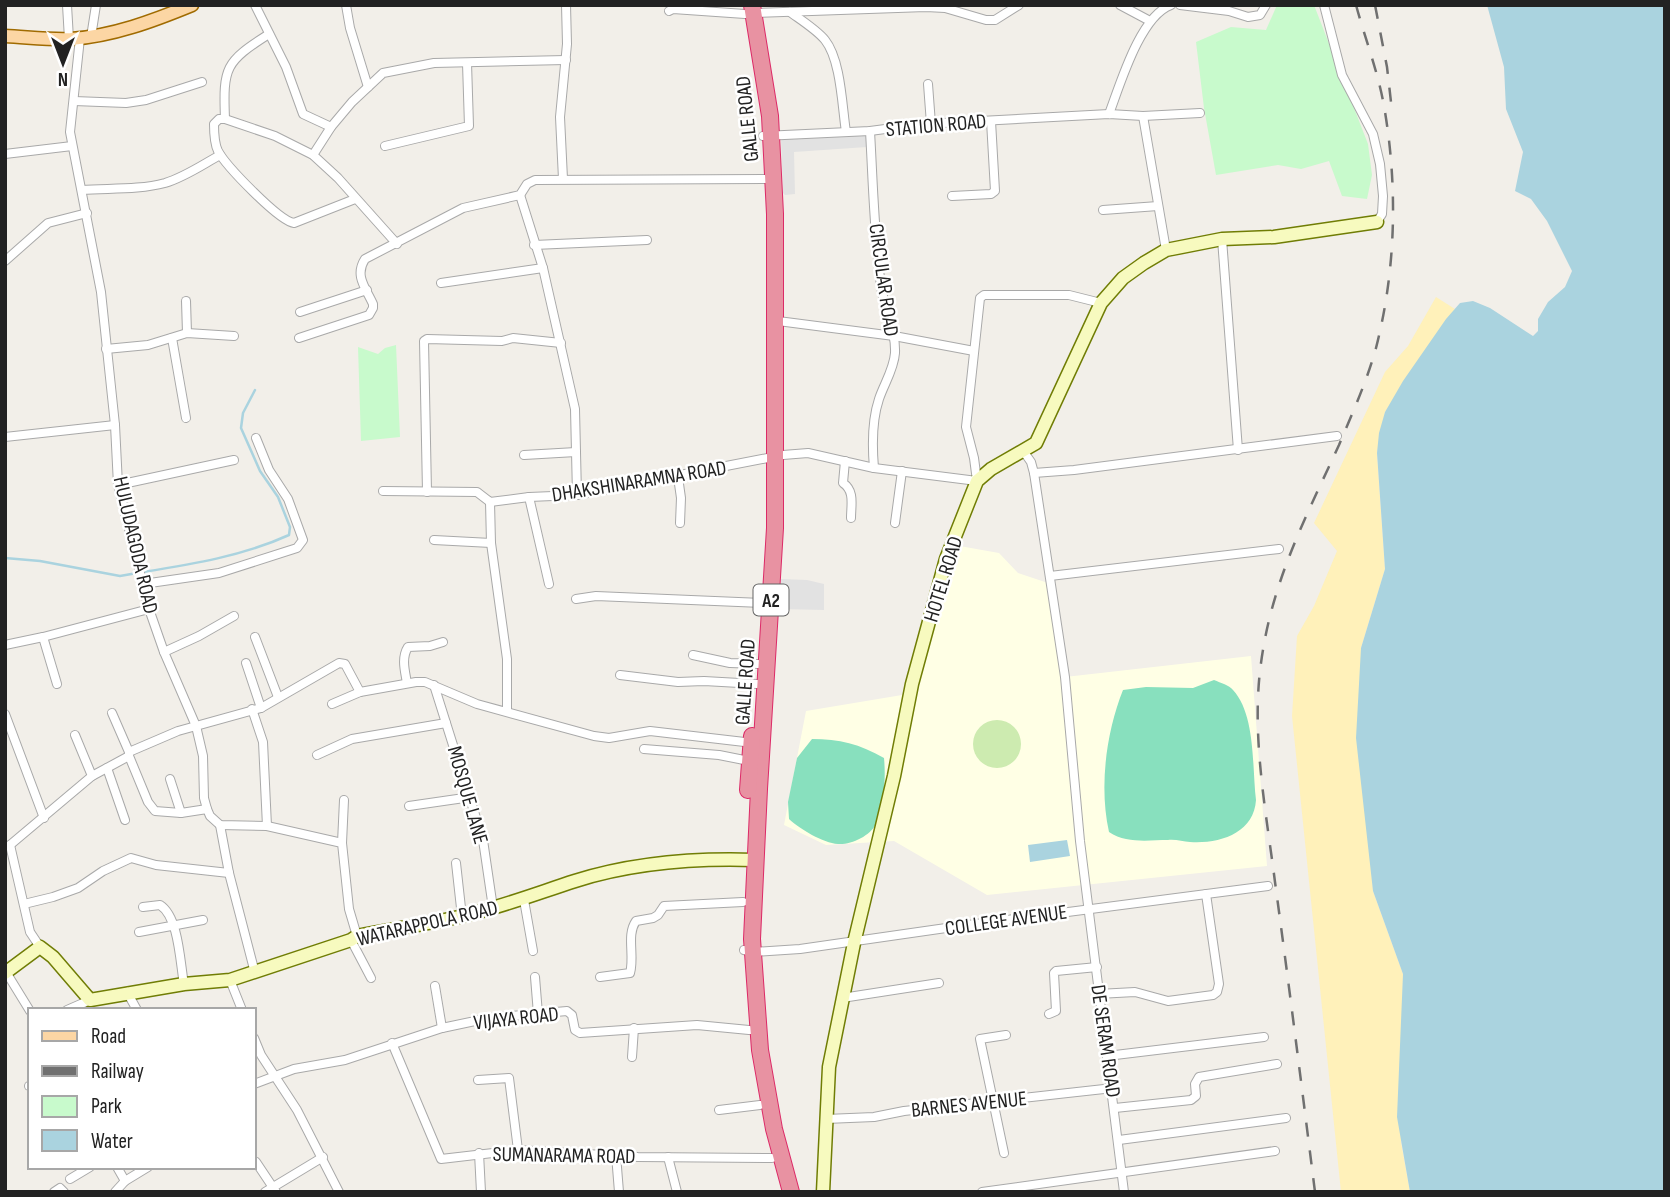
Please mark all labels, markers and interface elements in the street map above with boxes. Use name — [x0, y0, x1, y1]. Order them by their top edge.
north arrow — [28, 28, 98, 98]
text: N — [58, 67, 68, 90]
street label: GALLE ROAD — [731, 75, 764, 163]
street label: STATION ROAD — [885, 109, 987, 142]
street label: CIRCULAR ROAD — [863, 222, 904, 338]
street label: DHAKSHINARAMNA ROAD — [550, 455, 728, 508]
street label: HULUDAGODA ROAD — [108, 474, 163, 616]
street label: HOTEL ROAD — [919, 533, 968, 625]
road number: A2 — [754, 584, 788, 615]
street label: GALLE ROAD — [730, 638, 761, 726]
street label: MOSQUE LANE — [442, 743, 493, 847]
street label: WATARAPPOLA ROAD — [354, 895, 500, 952]
street label: COLLEGE AVENUE — [943, 900, 1069, 941]
street label: DE SERAM ROAD — [1085, 983, 1126, 1099]
street label: VIJAYA ROAD — [472, 1002, 560, 1035]
legend — [28, 1008, 256, 1169]
text: Road — [91, 1024, 126, 1049]
text: Railway — [91, 1059, 144, 1084]
street label: BARNES AVENUE — [910, 1086, 1028, 1123]
text: Park — [91, 1094, 122, 1119]
text: Water — [91, 1129, 133, 1154]
street label: SUMANARAMA ROAD — [492, 1142, 636, 1169]

